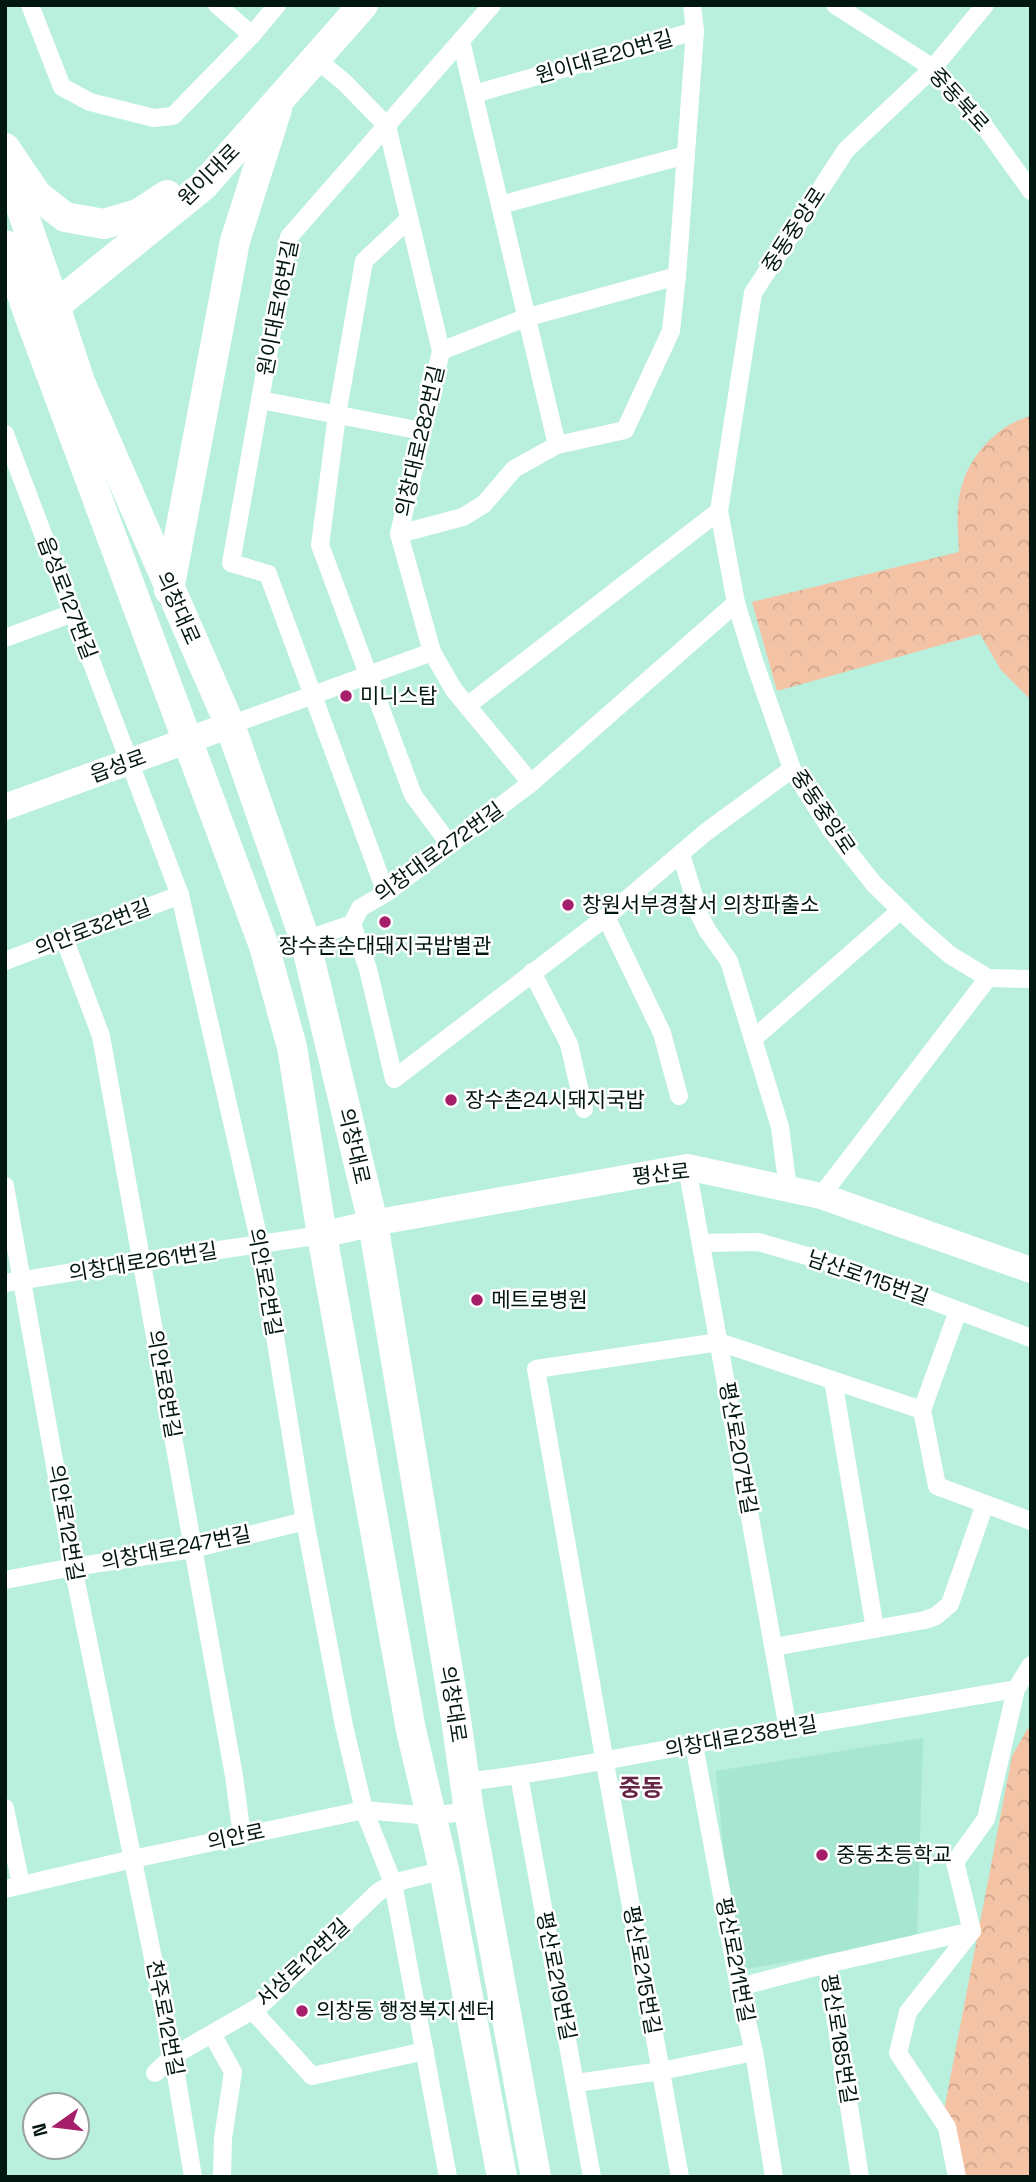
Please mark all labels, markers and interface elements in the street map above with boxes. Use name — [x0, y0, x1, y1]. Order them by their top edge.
street label: 원이대로20번길 — [532, 24, 676, 89]
street label: 중동북로 — [923, 62, 995, 137]
street label: 원이대로 — [172, 138, 246, 212]
street label: 중동중앙로 — [756, 182, 831, 278]
street label: 원이대로16번길 — [251, 238, 304, 378]
street label: 의창대로282번길 — [389, 363, 450, 519]
street label: 읍성로127번길 — [32, 532, 103, 663]
street label: 의창대로 — [150, 567, 207, 649]
place label: 미니스탑 — [360, 682, 437, 709]
marker: 미니스탑 — [338, 688, 354, 704]
street label: 읍성로 — [86, 743, 150, 788]
street label: 중동중앙로 — [785, 764, 862, 859]
street label: 의창대로272번길 — [369, 796, 508, 907]
place label: 창원서부경찰서 의창파출소 — [582, 891, 819, 918]
street label: 의안로32번길 — [31, 893, 155, 962]
marker: 창원서부경찰서 의창파출소 — [560, 897, 576, 913]
marker: 장수촌순대돼지국밥별관 — [377, 914, 393, 930]
place label: 장수촌순대돼지국밥별관 — [279, 932, 491, 959]
place label: 장수촌24시돼지국밥 — [465, 1086, 645, 1113]
marker: 장수촌24시돼지국밥 — [443, 1092, 459, 1108]
street label: 의창대로 — [333, 1105, 376, 1187]
street label: 평산로 — [631, 1157, 691, 1190]
street label: 의안로2번길 — [243, 1226, 288, 1338]
street label: 의창대로261번길 — [67, 1236, 219, 1287]
street label: 남산로115번길 — [804, 1244, 932, 1311]
place label: 메트로병원 — [491, 1286, 588, 1313]
marker: 메트로병원 — [469, 1292, 485, 1308]
street label: 의안로8번길 — [142, 1328, 187, 1440]
street label: 평산로207번길 — [714, 1379, 763, 1516]
street label: 의안로12번길 — [43, 1462, 90, 1583]
street label: 의창대로247번길 — [99, 1520, 253, 1575]
street label: 의창대로 — [434, 1664, 473, 1744]
street label: 의창대로238번길 — [663, 1710, 819, 1763]
district label: 중동 — [619, 1772, 663, 1803]
street label: 의안로 — [205, 1817, 267, 1856]
place label: 중동초등학교 — [836, 1841, 952, 1868]
marker: 중동초등학교 — [814, 1847, 830, 1863]
street label: 평산로211번길 — [710, 1895, 761, 2025]
street label: 평산로215번길 — [618, 1903, 667, 2037]
street label: 평산로219번길 — [531, 1909, 582, 2043]
street label: 서상로12번길 — [250, 1913, 355, 2013]
street label: 천주로12번길 — [141, 1957, 190, 2078]
street label: 평산로185번길 — [816, 1972, 863, 2106]
place label: 의창동 행정복지센터 — [316, 1997, 495, 2024]
marker: 의창동 행정복지센터 — [294, 2003, 310, 2019]
north arrow — [21, 2091, 91, 2161]
text: N — [26, 2121, 54, 2139]

